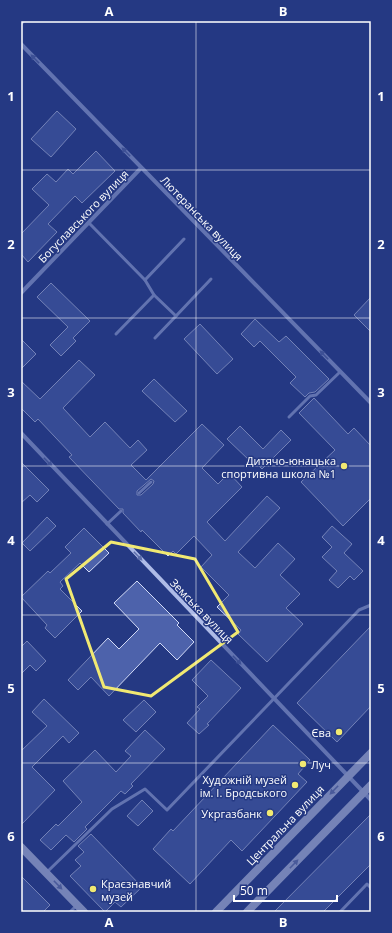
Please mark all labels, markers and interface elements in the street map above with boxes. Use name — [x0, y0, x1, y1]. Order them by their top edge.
text: A — [105, 2, 114, 20]
text: B — [279, 2, 288, 20]
one-way arrow — [30, 54, 40, 64]
text: 1 — [7, 87, 15, 105]
text: 1 — [377, 87, 385, 105]
one-way arrow — [121, 147, 131, 157]
street label: Богуславського вулиця — [35, 166, 131, 266]
street label: Лютеранська вулиця — [158, 172, 246, 264]
text: 2 — [7, 235, 15, 253]
text: 2 — [377, 235, 385, 253]
one-way arrow — [319, 350, 329, 360]
text: 3 — [7, 383, 15, 401]
text: 3 — [377, 383, 385, 401]
place label: Дитячо-юнацька спортивна школа №1 — [221, 453, 336, 481]
one-way arrow — [43, 457, 52, 466]
marker: Дитячо-юнацька спортивна школа №1 — [339, 461, 349, 471]
text: 4 — [7, 531, 15, 549]
text: 4 — [377, 531, 385, 549]
one-way arrow — [133, 551, 142, 561]
street label: Земська вулиця — [167, 575, 237, 647]
one-way arrow — [232, 655, 242, 665]
text: 5 — [7, 679, 15, 697]
text: 5 — [377, 679, 385, 697]
place label: Єва — [312, 725, 331, 740]
marker: Єва — [334, 727, 344, 737]
place label: Луч — [311, 757, 331, 772]
marker: Луч — [298, 759, 308, 769]
place label: Художній музей ім. І. Бродського — [200, 772, 287, 800]
marker: Художній музей ім. І. Бродського — [290, 780, 300, 790]
street label: Центральна вулиця — [243, 782, 327, 868]
one-way arrow — [330, 786, 339, 795]
place label: Укргазбанк — [201, 806, 262, 821]
marker: Укргазбанк — [265, 808, 275, 818]
text: 6 — [7, 827, 15, 845]
text: 6 — [377, 827, 385, 845]
one-way arrow — [289, 859, 299, 869]
place label: Краєзнавчий музей — [101, 876, 171, 904]
scale bar — [234, 877, 337, 903]
one-way arrow — [53, 880, 63, 890]
text: 50 m — [240, 882, 268, 899]
marker: Краєзнавчий музей — [88, 884, 98, 894]
text: A — [105, 913, 114, 931]
text: B — [279, 913, 288, 931]

